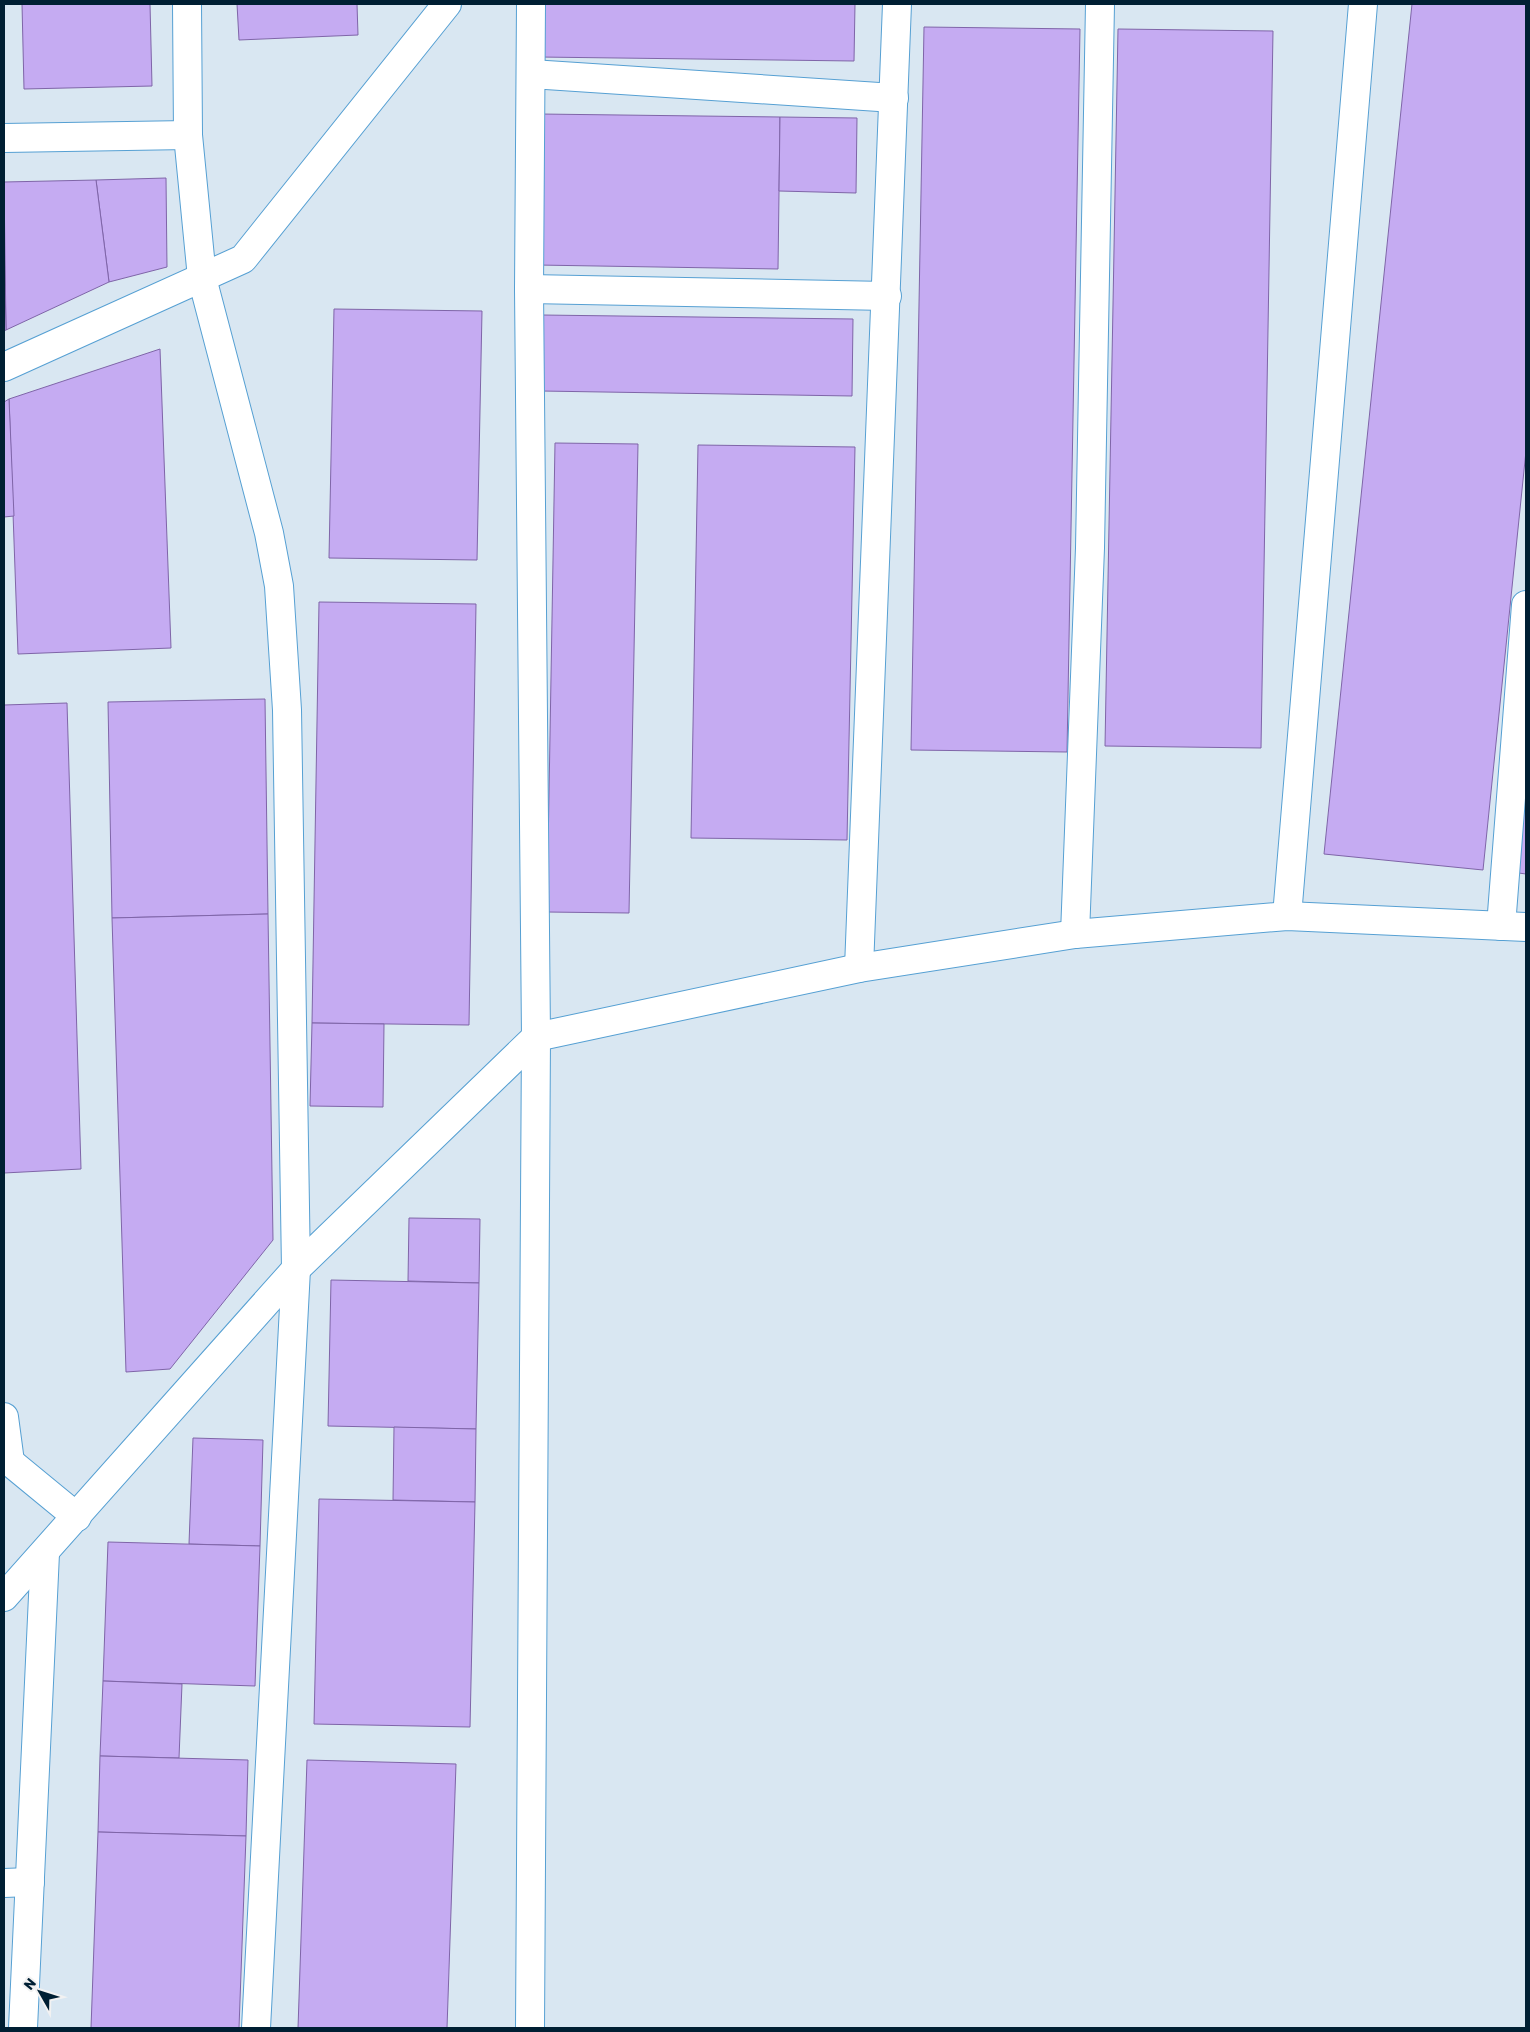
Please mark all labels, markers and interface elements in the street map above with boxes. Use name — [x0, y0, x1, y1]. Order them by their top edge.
north arrow — [15, 1967, 65, 2017]
text: N — [21, 1975, 40, 1993]

